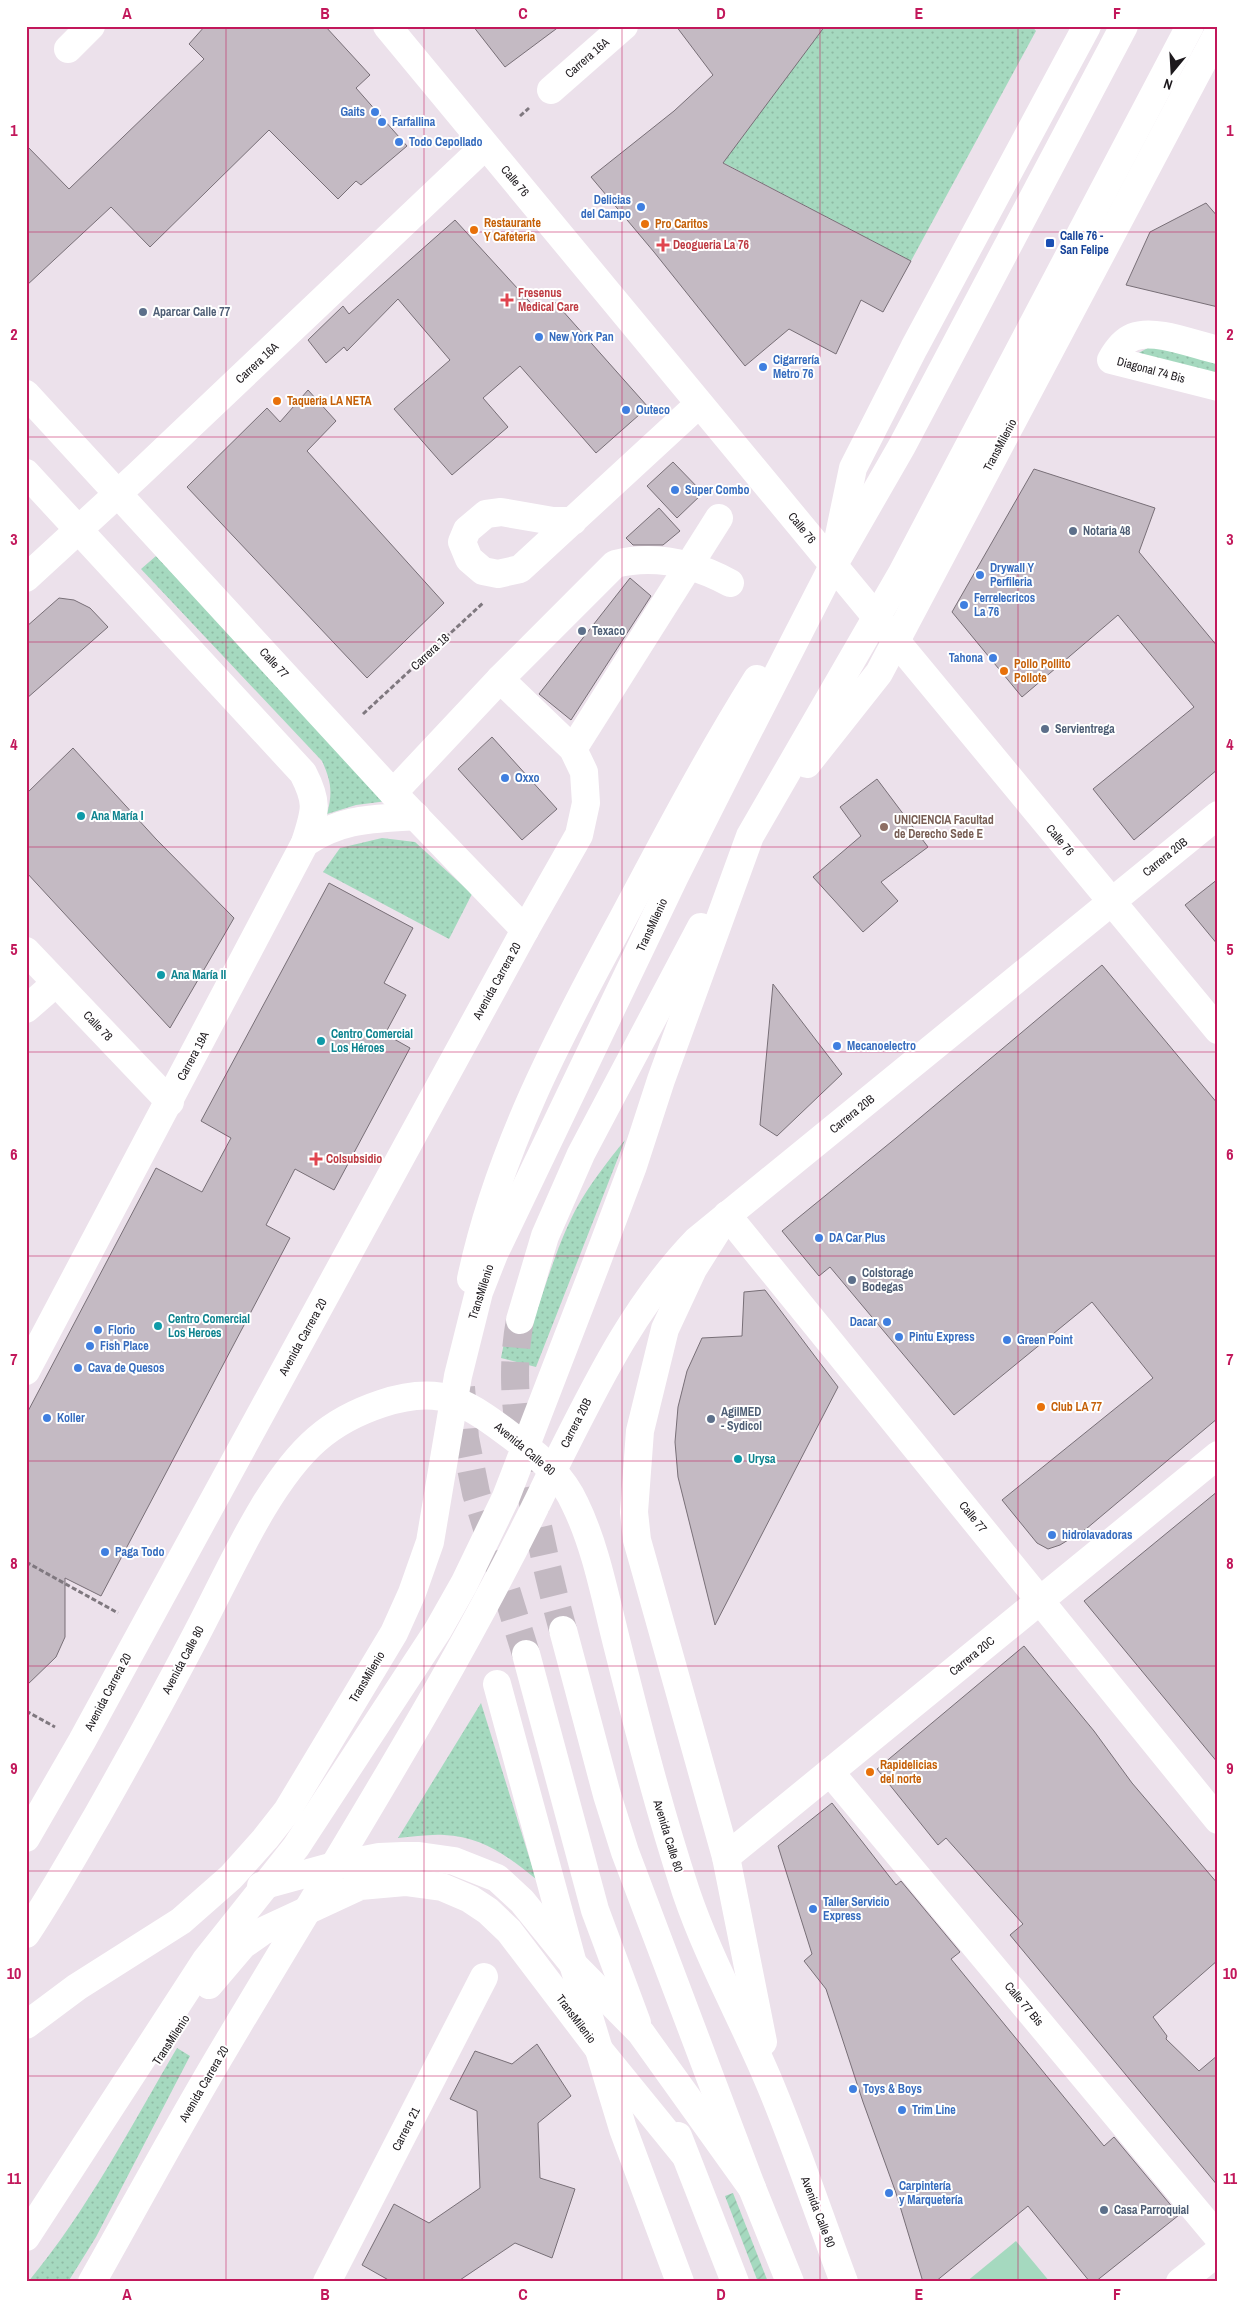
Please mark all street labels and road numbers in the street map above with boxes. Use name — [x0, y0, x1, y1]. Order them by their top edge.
street label: Carrera 16A — [562, 34, 613, 82]
street label: Calle 76 — [497, 162, 533, 200]
street label: Carrera 16A — [232, 339, 282, 387]
street label: Diagonal 74 Bis — [1115, 353, 1187, 387]
street label: TransMilenio — [980, 416, 1020, 474]
street label: Calle 76 — [784, 509, 820, 547]
street label: Carrera 18 — [407, 630, 453, 674]
street label: Calle 77 — [256, 644, 293, 682]
street label: Calle 76 — [1042, 821, 1078, 859]
street label: Carrera 20B — [1139, 834, 1191, 880]
street label: TransMilenio — [633, 896, 671, 954]
street label: Avenida Carrera 20 — [469, 940, 525, 1023]
street label: Calle 78 — [80, 1007, 116, 1045]
street label: Carrera 19A — [173, 1028, 213, 1083]
street label: Carrera 20B — [826, 1091, 878, 1137]
street label: TransMilenio — [465, 1262, 497, 1322]
street label: Avenida Carrera 20 — [275, 1296, 331, 1379]
street label: Carrera 20B — [557, 1395, 595, 1451]
street label: Avenida Calle 80 — [490, 1418, 559, 1479]
street label: Calle 77 — [955, 1498, 991, 1536]
street label: Avenida Calle 80 — [158, 1623, 208, 1698]
street label: Carrera 20C — [946, 1633, 998, 1679]
street label: TransMilenio — [345, 1648, 389, 1706]
street label: Avenida Carrera 20 — [80, 1650, 135, 1734]
street label: Avenida Calle 80 — [649, 1797, 687, 1874]
street label: Calle 77 Bis — [1001, 1979, 1047, 2030]
street label: TransMilenio — [552, 1991, 600, 2047]
street label: TransMilenio — [149, 2012, 193, 2068]
street label: Avenida Carrera 20 — [175, 2043, 232, 2126]
street label: Carrera 21 — [388, 2104, 424, 2154]
street label: Avenida Calle 80 — [797, 2173, 839, 2250]

